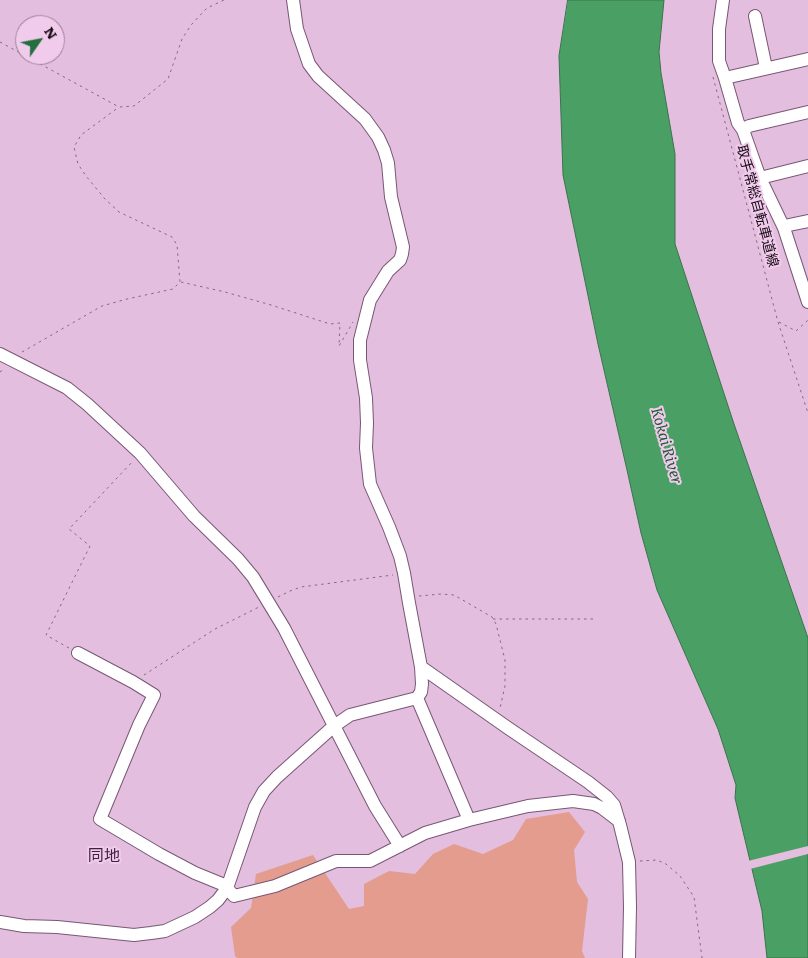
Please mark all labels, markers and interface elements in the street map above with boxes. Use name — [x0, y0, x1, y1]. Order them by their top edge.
north arrow — [15, 15, 65, 65]
text: N — [40, 22, 63, 43]
street label: 取手常総自転車道線 — [733, 143, 781, 269]
water label: Kokai River — [646, 406, 686, 486]
district label: 同地 — [88, 846, 120, 866]

